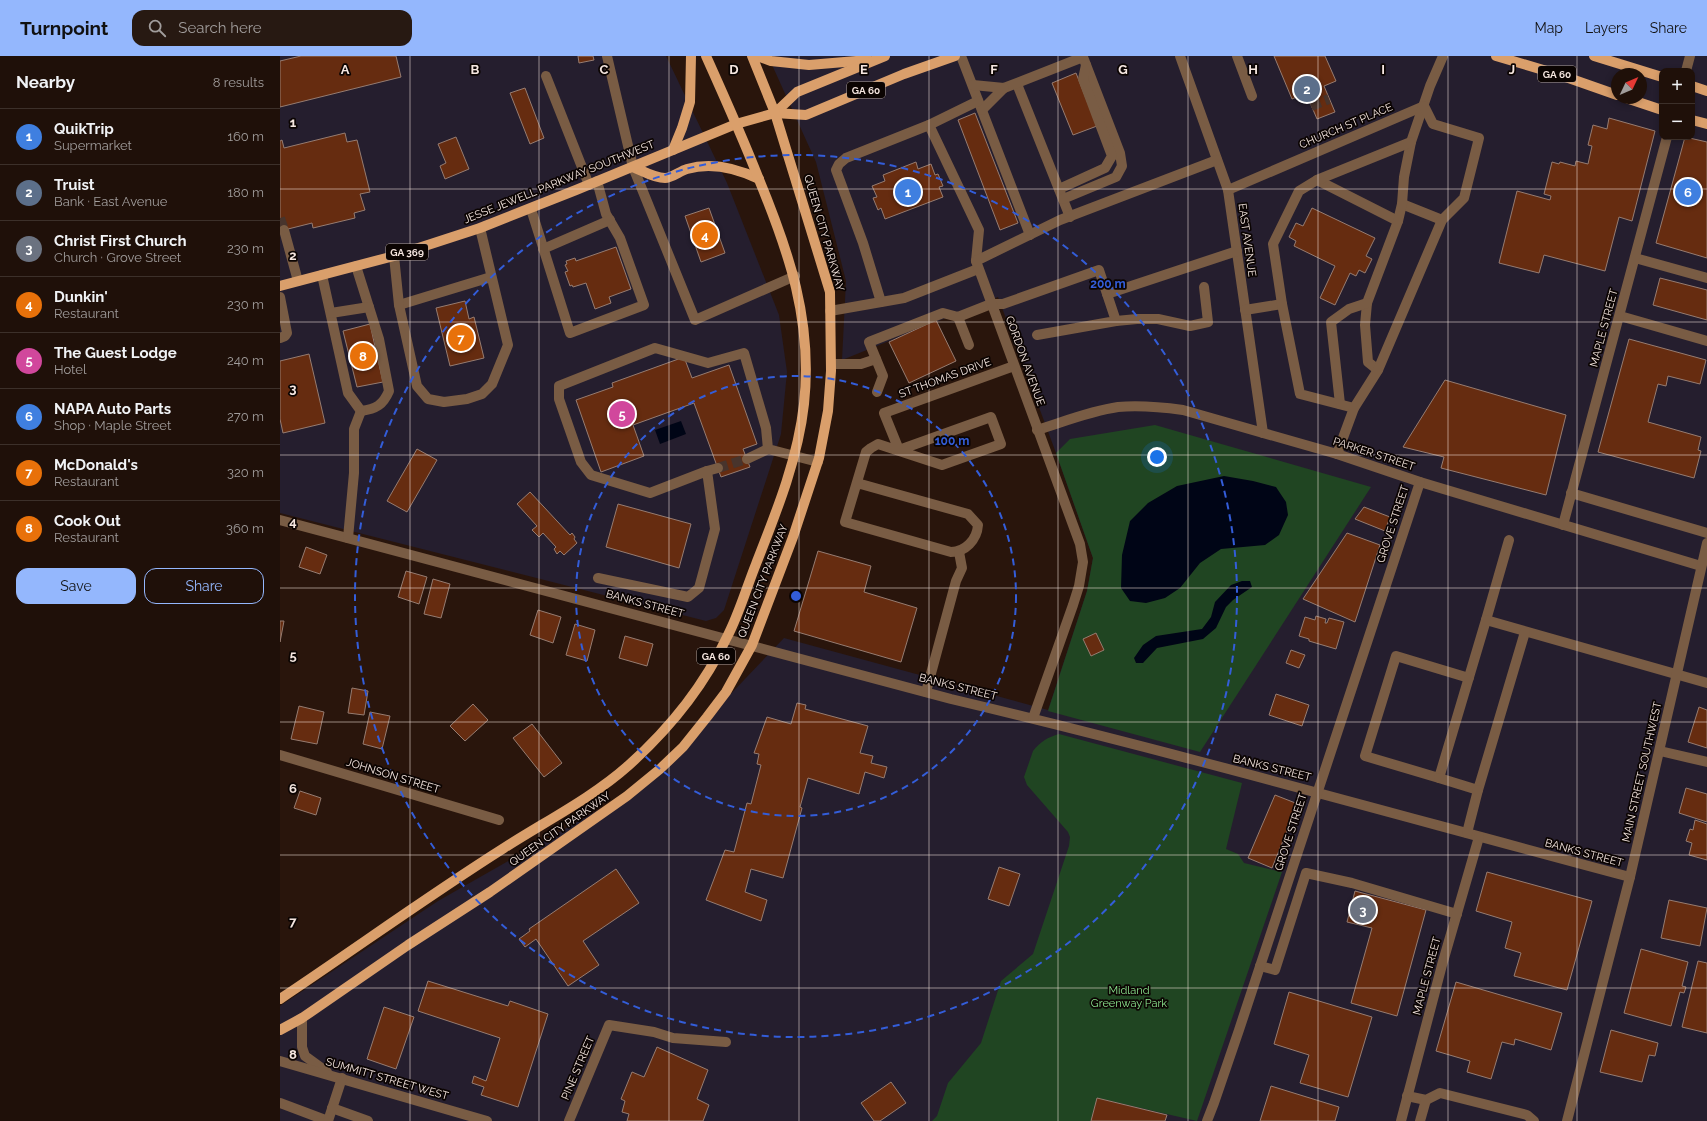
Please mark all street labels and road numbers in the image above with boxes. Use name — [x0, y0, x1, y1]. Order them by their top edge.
road number: GA 60 — [1538, 66, 1576, 82]
road number: GA 60 — [847, 82, 885, 98]
street label: CHURCH ST PLACE — [1297, 100, 1395, 152]
street label: JESSE JEWELL PARKWAY SOUTHWEST — [462, 138, 657, 226]
street label: QUEEN CITY PARKWAY — [801, 173, 847, 293]
street label: EAST AVENUE — [1235, 202, 1259, 278]
road number: GA 369 — [386, 244, 428, 260]
street label: MAPLE STREET — [1587, 287, 1621, 369]
street label: GORDON AVENUE — [1003, 314, 1047, 408]
street label: ST THOMAS DRIVE — [897, 355, 993, 401]
street label: PARKER STREET — [1331, 435, 1417, 473]
street label: GROVE STREET — [1374, 483, 1412, 564]
street label: QUEEN CITY PARKWAY — [735, 522, 791, 640]
street label: BANKS STREET — [605, 587, 686, 621]
road number: GA 60 — [697, 648, 735, 664]
street label: BANKS STREET — [917, 671, 999, 703]
street label: MAIN STREET SOUTHWEST — [1619, 700, 1665, 844]
street label: BANKS STREET — [1231, 752, 1313, 784]
street label: JOHNSON STREET — [345, 756, 442, 796]
street label: QUEEN CITY PARKWAY — [507, 789, 613, 869]
street label: GROVE STREET — [1272, 791, 1310, 872]
street label: BANKS STREET — [1544, 836, 1625, 870]
street label: MAPLE STREET — [1410, 935, 1444, 1017]
street label: PINE STREET — [559, 1034, 597, 1102]
street label: SUMMITT STREET WEST — [324, 1055, 450, 1103]

